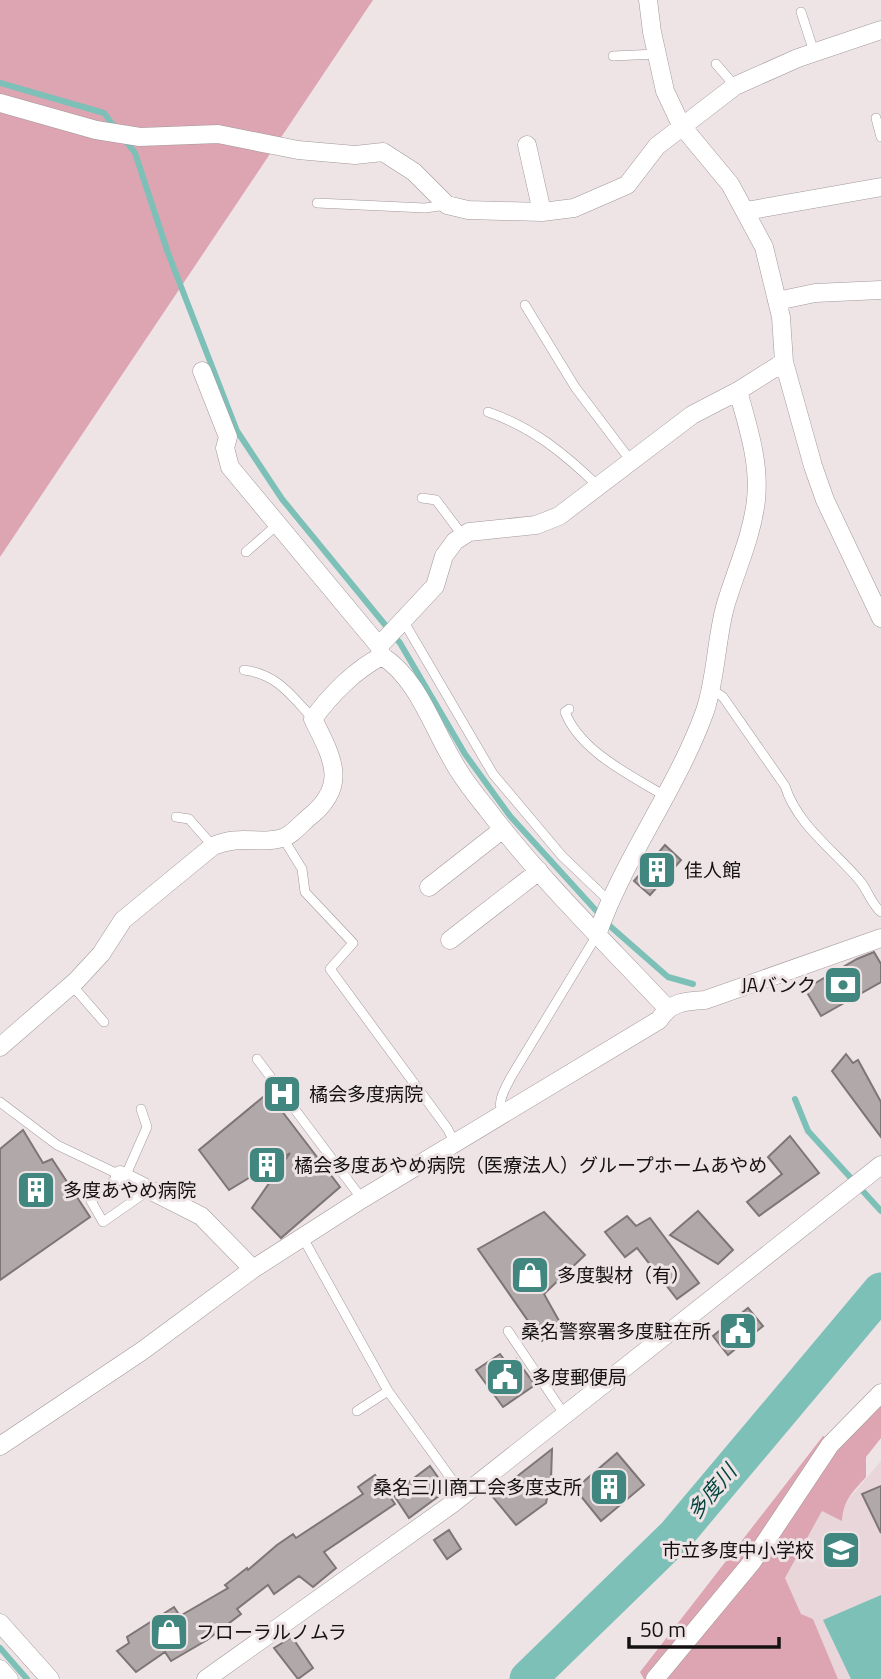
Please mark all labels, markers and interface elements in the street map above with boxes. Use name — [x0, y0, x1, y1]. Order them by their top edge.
building icon: 佳人館 — [636, 849, 678, 891]
place label: 佳人館 — [684, 855, 741, 884]
bank icon: JAバンク — [822, 964, 864, 1006]
place label: JAバンク — [741, 970, 816, 999]
hospital icon: 橘会多度病院 — [261, 1073, 303, 1115]
place label: 橘会多度病院 — [309, 1079, 423, 1108]
building icon: 橘会多度あやめ病院（医療法人）グループホームあやめ — [246, 1144, 288, 1186]
place label: 橘会多度あやめ病院（医療法人）グループホームあやめ — [294, 1150, 767, 1179]
building icon: 多度あやめ病院 — [15, 1169, 57, 1211]
place label: 多度あやめ病院 — [63, 1175, 196, 1204]
shop icon: 多度製材（有） — [509, 1254, 551, 1296]
place label: 多度製材（有） — [557, 1260, 690, 1289]
public building icon: 桑名警察署多度駐在所 — [717, 1310, 759, 1352]
place label: 桑名警察署多度駐在所 — [521, 1316, 711, 1345]
public building icon: 多度郵便局 — [484, 1356, 526, 1398]
place label: 多度郵便局 — [532, 1362, 627, 1391]
water label: 多度川 — [679, 1455, 745, 1526]
building icon: 桑名三川商工会多度支所 — [588, 1466, 630, 1508]
place label: 桑名三川商工会多度支所 — [373, 1472, 582, 1501]
school or university icon: 市立多度中小学校 — [820, 1529, 862, 1571]
place label: 市立多度中小学校 — [662, 1535, 814, 1564]
scale bar — [629, 1606, 780, 1650]
shop icon: フローラルノムラ — [148, 1611, 190, 1653]
text: 50 m — [640, 1613, 686, 1645]
place label: フローラルノムラ — [196, 1617, 347, 1646]

